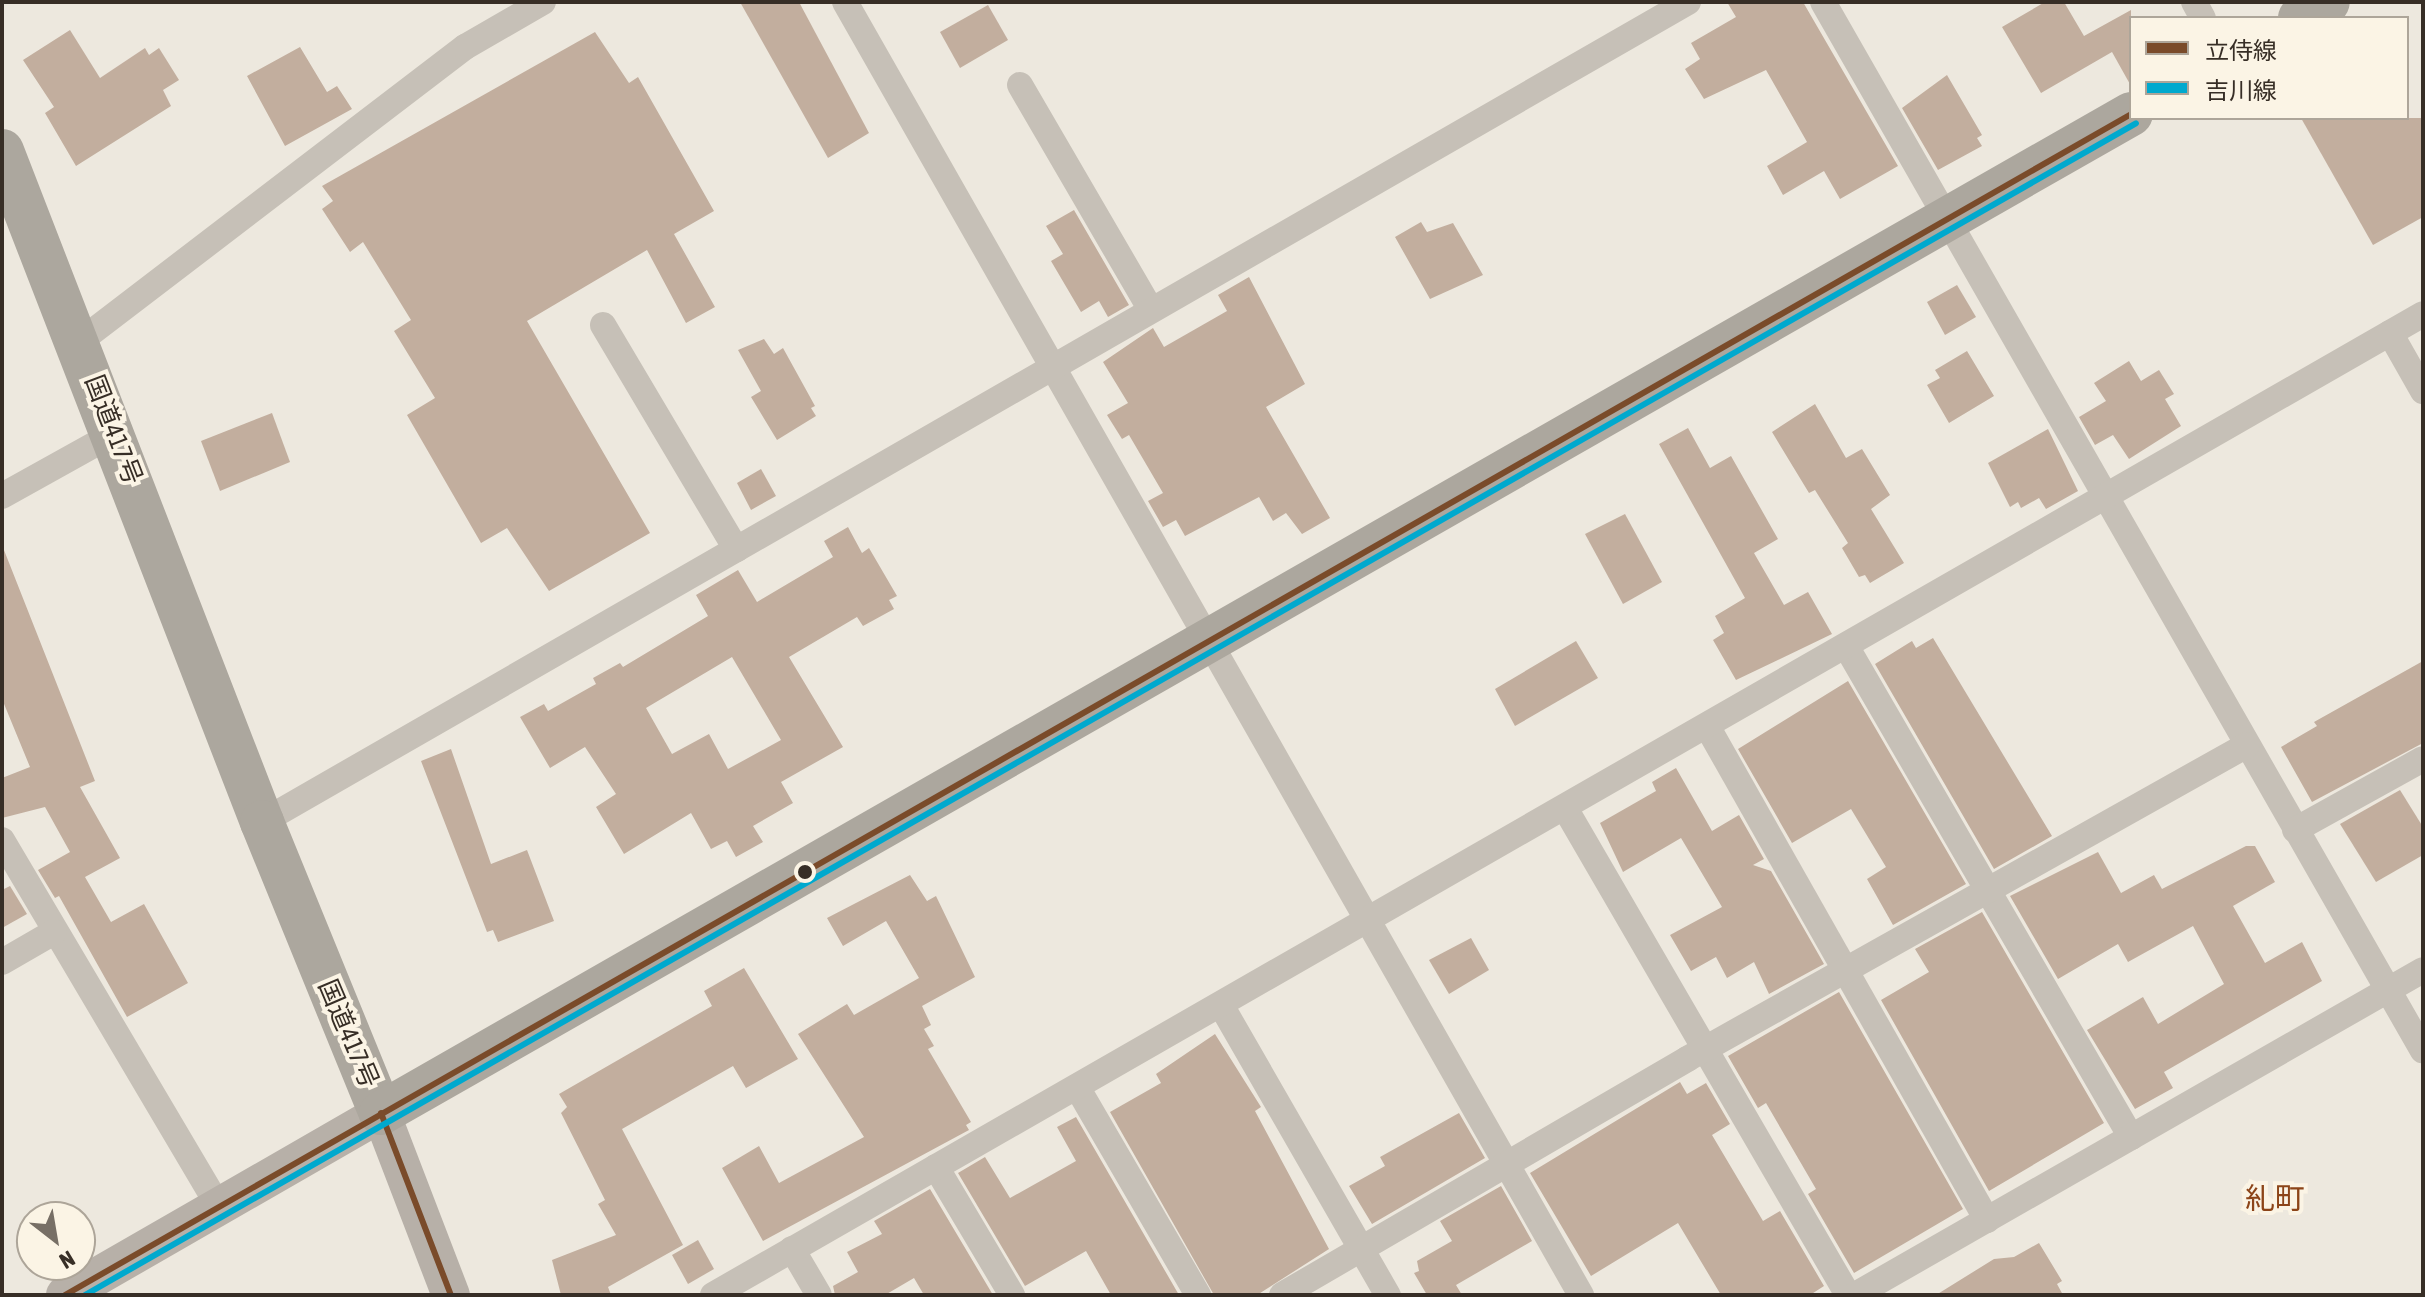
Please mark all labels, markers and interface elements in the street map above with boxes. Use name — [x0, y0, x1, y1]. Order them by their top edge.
legend — [2129, 16, 2409, 120]
text: 立侍線 — [2205, 37, 2277, 64]
text: 吉川線 — [2205, 77, 2277, 104]
street label: 国道417号 — [78, 371, 148, 489]
unlabelled marker — [797, 864, 813, 880]
street label: 国道417号 — [311, 975, 385, 1093]
district label: 糺町 — [2245, 1180, 2305, 1216]
north arrow — [16, 1201, 96, 1281]
text: N — [55, 1245, 80, 1274]

